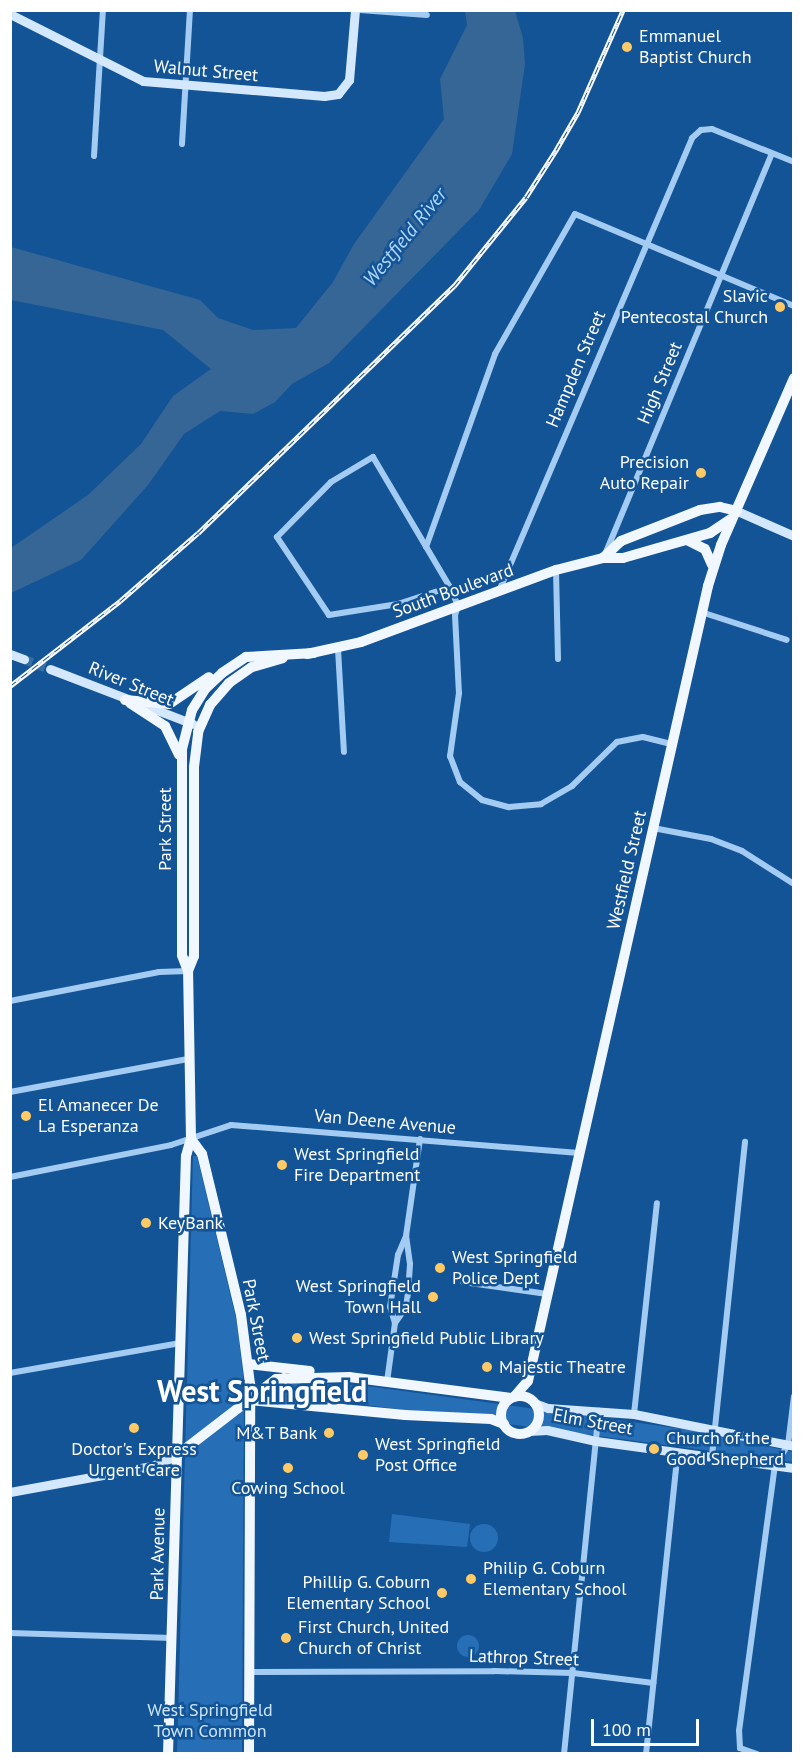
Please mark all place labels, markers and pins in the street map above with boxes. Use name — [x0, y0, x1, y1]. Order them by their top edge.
place label: Emmanuel Baptist Church — [639, 26, 751, 68]
marker: Emmanuel Baptist Church — [620, 40, 634, 54]
place label: Slavic Pentecostal Church — [621, 286, 768, 328]
marker: Slavic Pentecostal Church — [773, 300, 787, 314]
place label: Precision Auto Repair — [600, 452, 689, 494]
marker: Precision Auto Repair — [694, 466, 708, 480]
place label: El Amanecer De La Esperanza — [38, 1095, 159, 1138]
marker: El Amanecer De La Esperanza — [19, 1109, 33, 1123]
place label: West Springfield Fire Department — [294, 1144, 420, 1186]
marker: West Springfield Fire Department — [275, 1158, 289, 1172]
place label: KeyBank — [158, 1212, 223, 1234]
marker: KeyBank — [139, 1216, 153, 1230]
place label: West Springfield Police Dept — [452, 1247, 577, 1290]
marker: West Springfield Police Dept — [433, 1261, 447, 1275]
place label: West Springfield Town Hall — [296, 1276, 421, 1318]
marker: West Springfield Town Hall — [426, 1290, 440, 1304]
place label: West Springfield Public Library — [309, 1327, 544, 1349]
marker: West Springfield Public Library — [290, 1331, 304, 1345]
place label: Majestic Theatre — [499, 1356, 627, 1378]
marker: Majestic Theatre — [480, 1360, 494, 1374]
marker: Doctor's Express Urgent Care — [125, 1419, 143, 1437]
place label: M&T Bank — [235, 1422, 317, 1444]
marker: M&T Bank — [322, 1426, 336, 1440]
place label: Church of the Good Shepherd — [666, 1428, 784, 1470]
place label: West Springfield Post Office — [375, 1434, 500, 1476]
place label: Doctor's Express Urgent Care — [71, 1439, 197, 1482]
marker: Church of the Good Shepherd — [647, 1442, 661, 1456]
marker: West Springfield Post Office — [356, 1448, 370, 1462]
marker: Cowing School — [281, 1461, 295, 1475]
place label: Cowing School — [231, 1477, 345, 1499]
place label: Philip G. Coburn Elementary School — [483, 1558, 627, 1600]
place label: Phillip G. Coburn Elementary School — [286, 1572, 430, 1614]
marker: Philip G. Coburn Elementary School — [464, 1572, 478, 1586]
marker: Phillip G. Coburn Elementary School — [435, 1586, 449, 1600]
place label: First Church, United Church of Christ — [298, 1617, 451, 1660]
marker: First Church, United Church of Christ — [279, 1631, 293, 1645]

